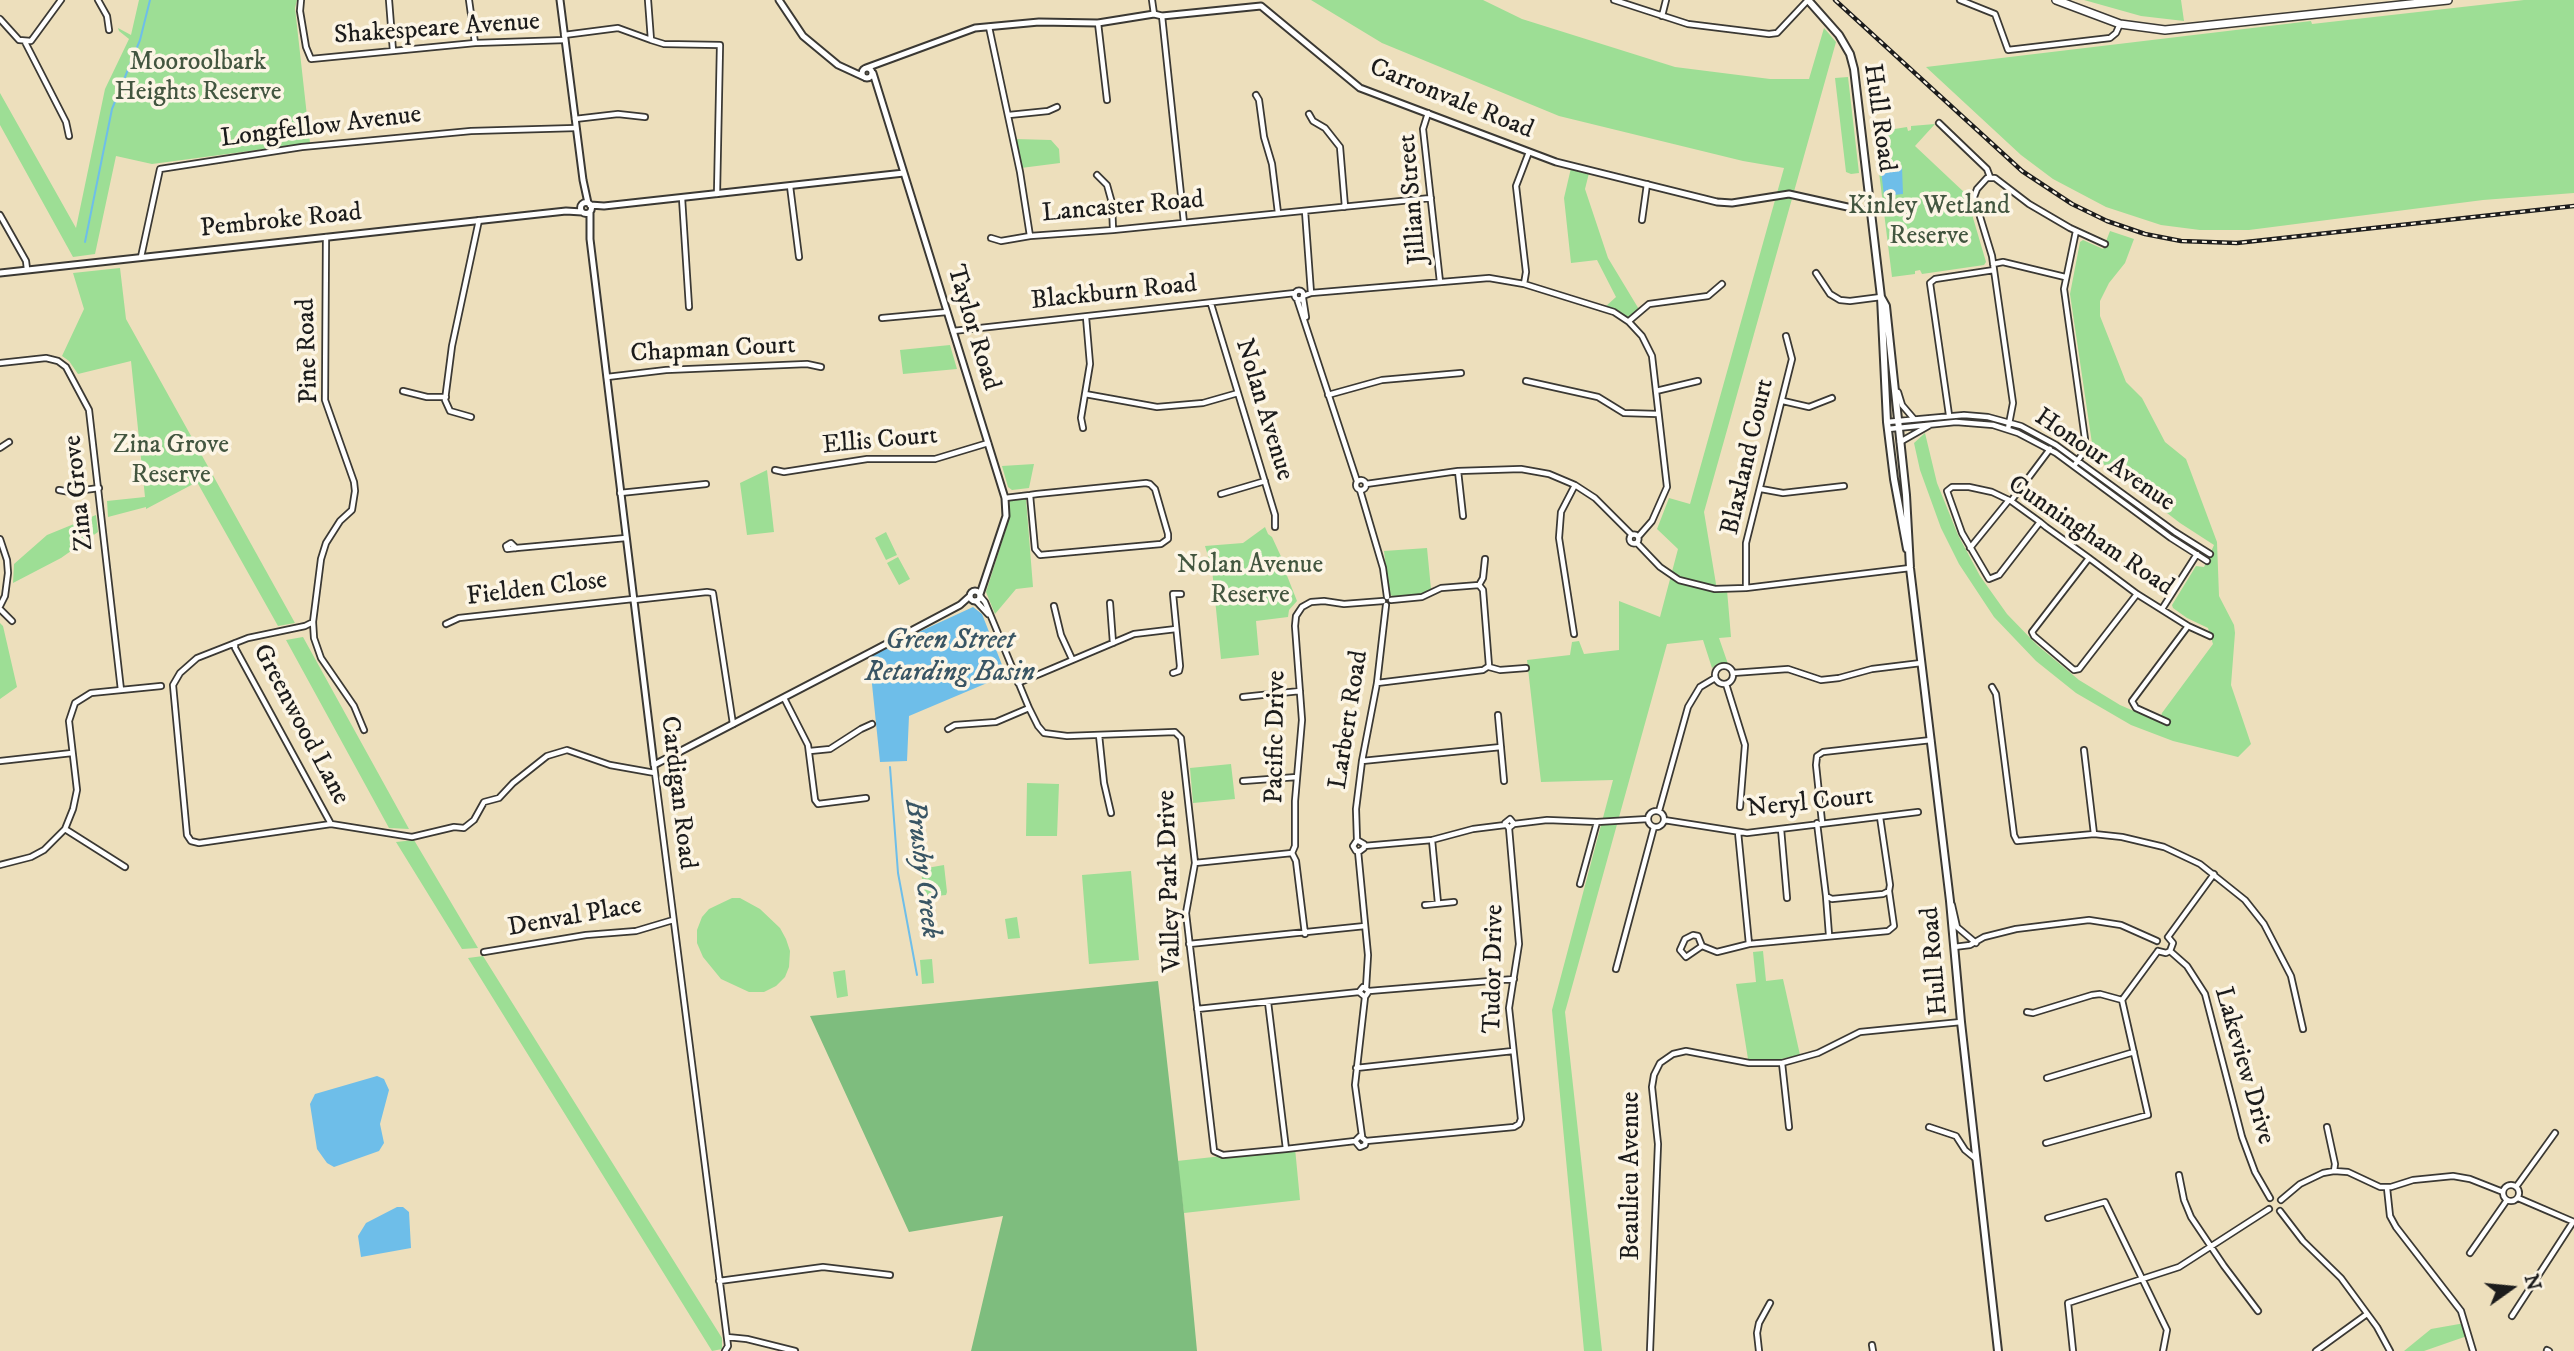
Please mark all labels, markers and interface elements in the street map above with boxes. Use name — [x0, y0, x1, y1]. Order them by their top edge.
street label: Shakespeare Avenue — [333, 7, 541, 53]
park label: Mooroolbark Heights Reserve — [114, 48, 282, 110]
street label: Carronvale Road — [1364, 53, 1538, 147]
street label: Hull Road — [1855, 62, 1901, 174]
street label: Longfellow Avenue — [219, 100, 423, 156]
street label: Jillian Street — [1393, 133, 1435, 265]
street label: Lancaster Road — [1041, 185, 1205, 231]
park label: Kinley Wetland Reserve — [1848, 192, 2010, 254]
street label: Pembroke Road — [199, 198, 363, 246]
street label: Taylor Road — [938, 262, 1006, 394]
street label: Blackburn Road — [1030, 270, 1198, 318]
street label: Pine Road — [292, 298, 326, 404]
street label: Chapman Court — [630, 331, 796, 371]
street label: Nolan Avenue — [1227, 335, 1299, 485]
street label: Blaxland Court — [1716, 376, 1782, 538]
street label: Honour Avenue — [2028, 402, 2180, 520]
street label: Ellis Court — [821, 421, 939, 463]
park label: Zina Grove Reserve — [113, 431, 229, 492]
street label: Zina Grove — [58, 434, 102, 552]
street label: Cunningham Road — [2001, 470, 2179, 604]
park label: Nolan Avenue Reserve — [1177, 551, 1323, 612]
street label: Fielden Close — [465, 566, 609, 614]
water label: Green Street Retarding Basin — [865, 625, 1035, 691]
street label: Greenwood Lane — [245, 639, 355, 811]
street label: Larbert Road — [1324, 649, 1376, 791]
street label: Pacific Drive — [1260, 670, 1294, 804]
street label: Cardigan Road — [652, 715, 702, 871]
street label: Neryl Court — [1745, 782, 1875, 826]
street label: Valley Park Drive — [1152, 789, 1190, 973]
water label: Brushy Creek — [896, 798, 946, 940]
street label: Denval Place — [506, 891, 644, 945]
street label: Tudor Drive — [1478, 904, 1512, 1034]
street label: Hull Road — [1916, 905, 1956, 1017]
street label: Lakeview Drive — [2206, 984, 2280, 1148]
street label: Beaulieu Avenue — [1617, 1091, 1649, 1261]
north arrow — [2476, 1253, 2546, 1323]
text: N — [2519, 1272, 2545, 1293]

